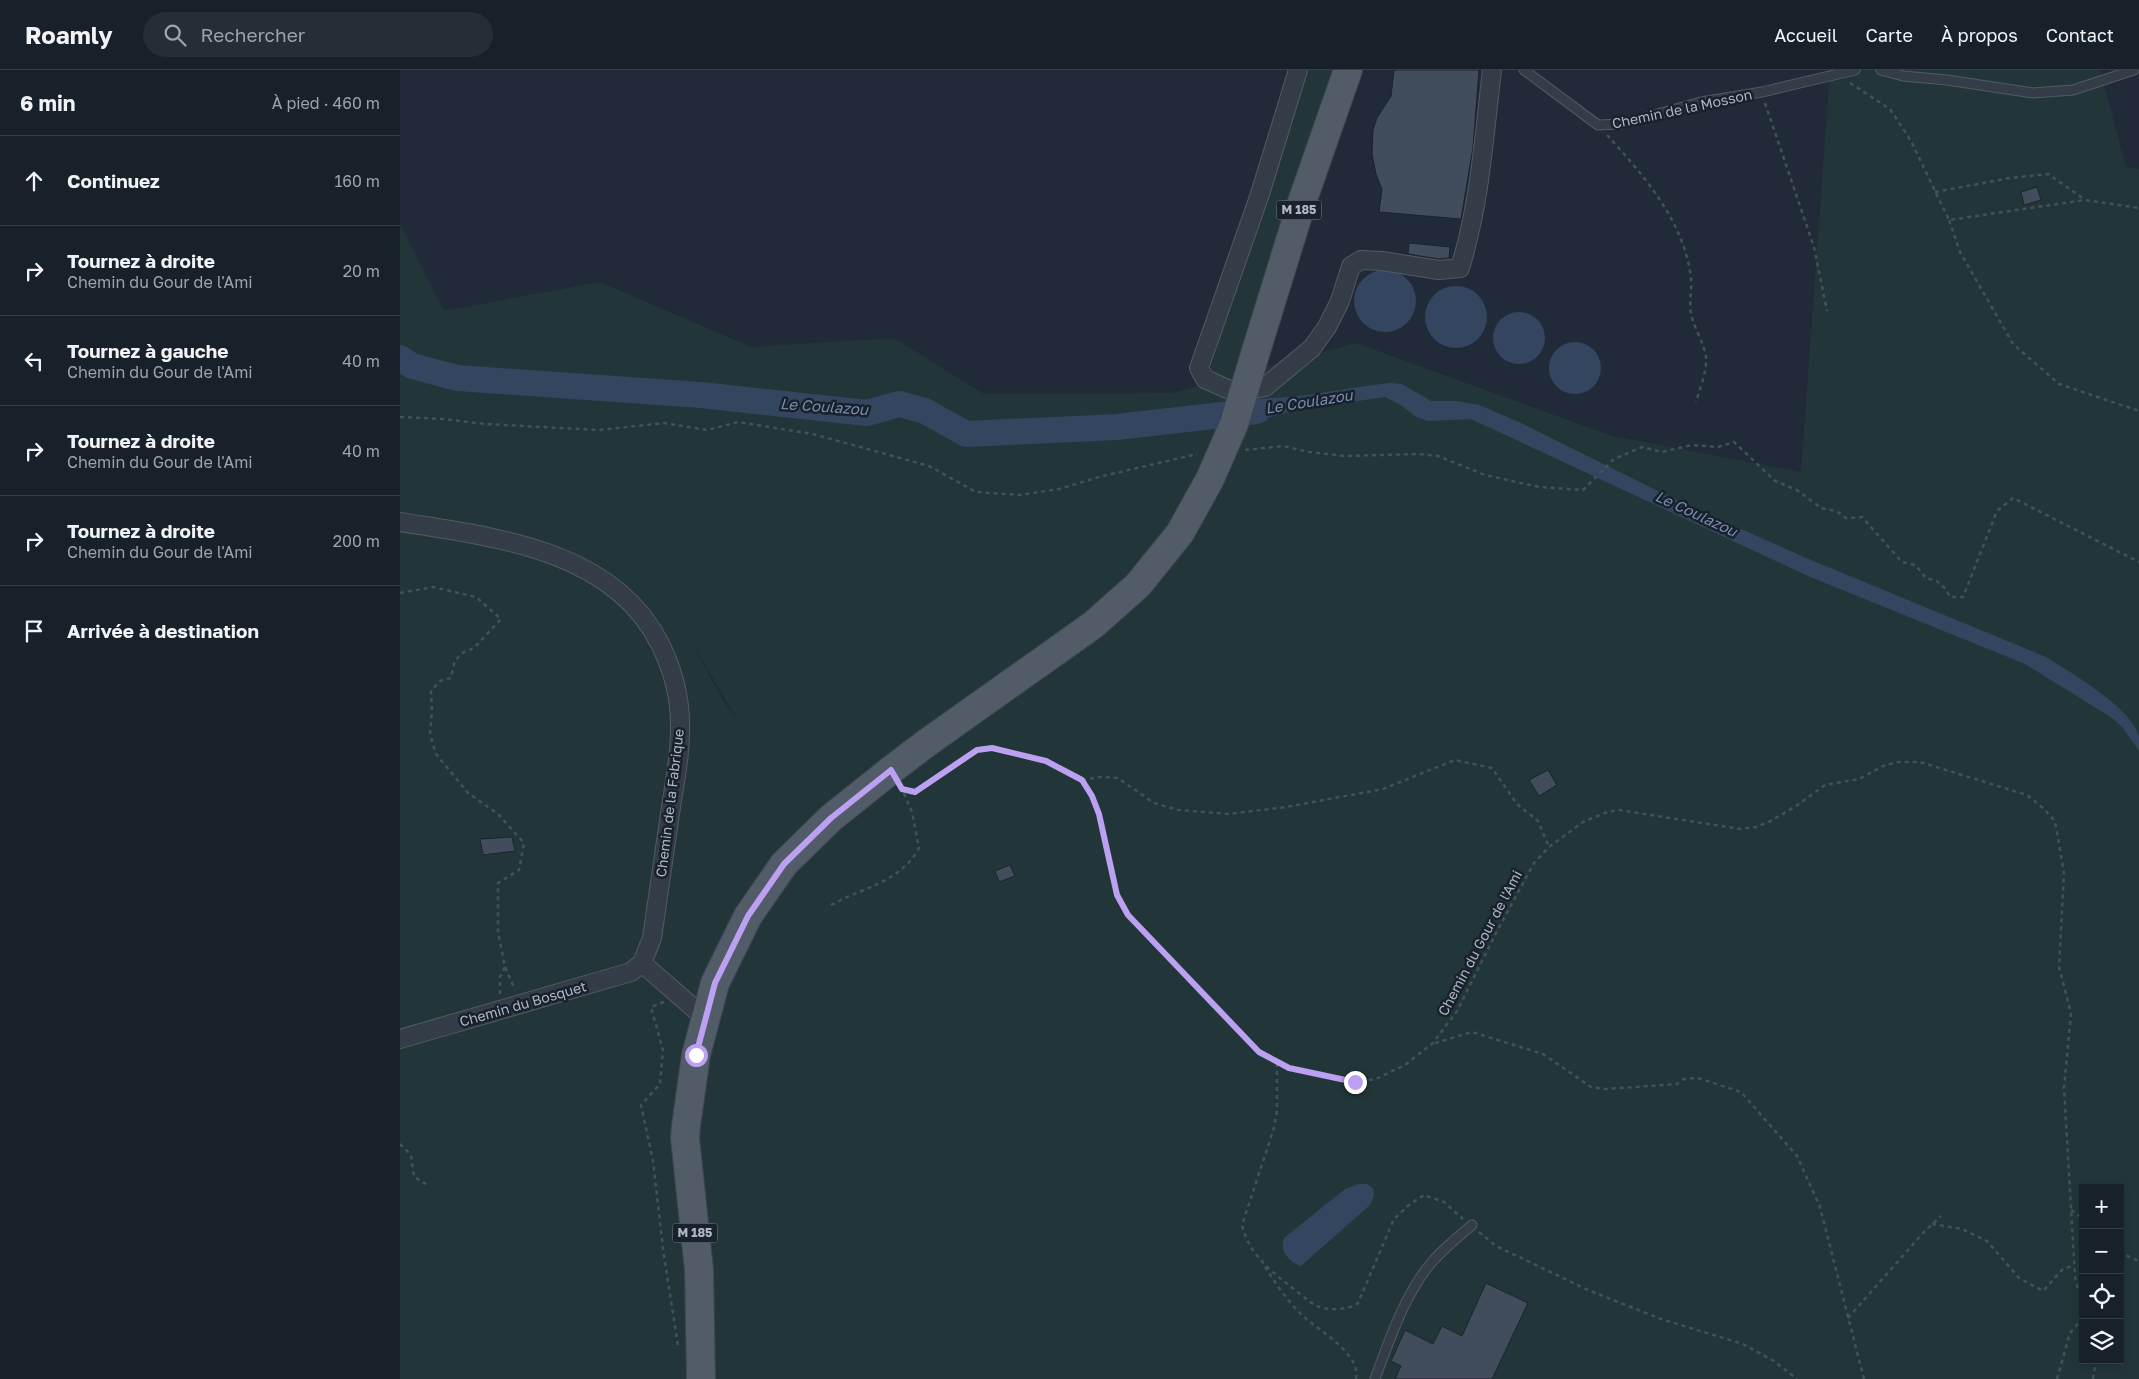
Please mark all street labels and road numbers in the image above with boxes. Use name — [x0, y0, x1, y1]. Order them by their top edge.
street label: Chemin de la Mosson — [1610, 85, 1754, 132]
road number: M 185 — [1276, 200, 1322, 220]
street label: Chemin de la Fabrique — [652, 728, 687, 878]
street label: Chemin du Gour de l'Ami — [1434, 867, 1525, 1018]
street label: Chemin du Bosquet — [458, 977, 588, 1030]
road number: M 185 — [672, 1224, 718, 1242]

